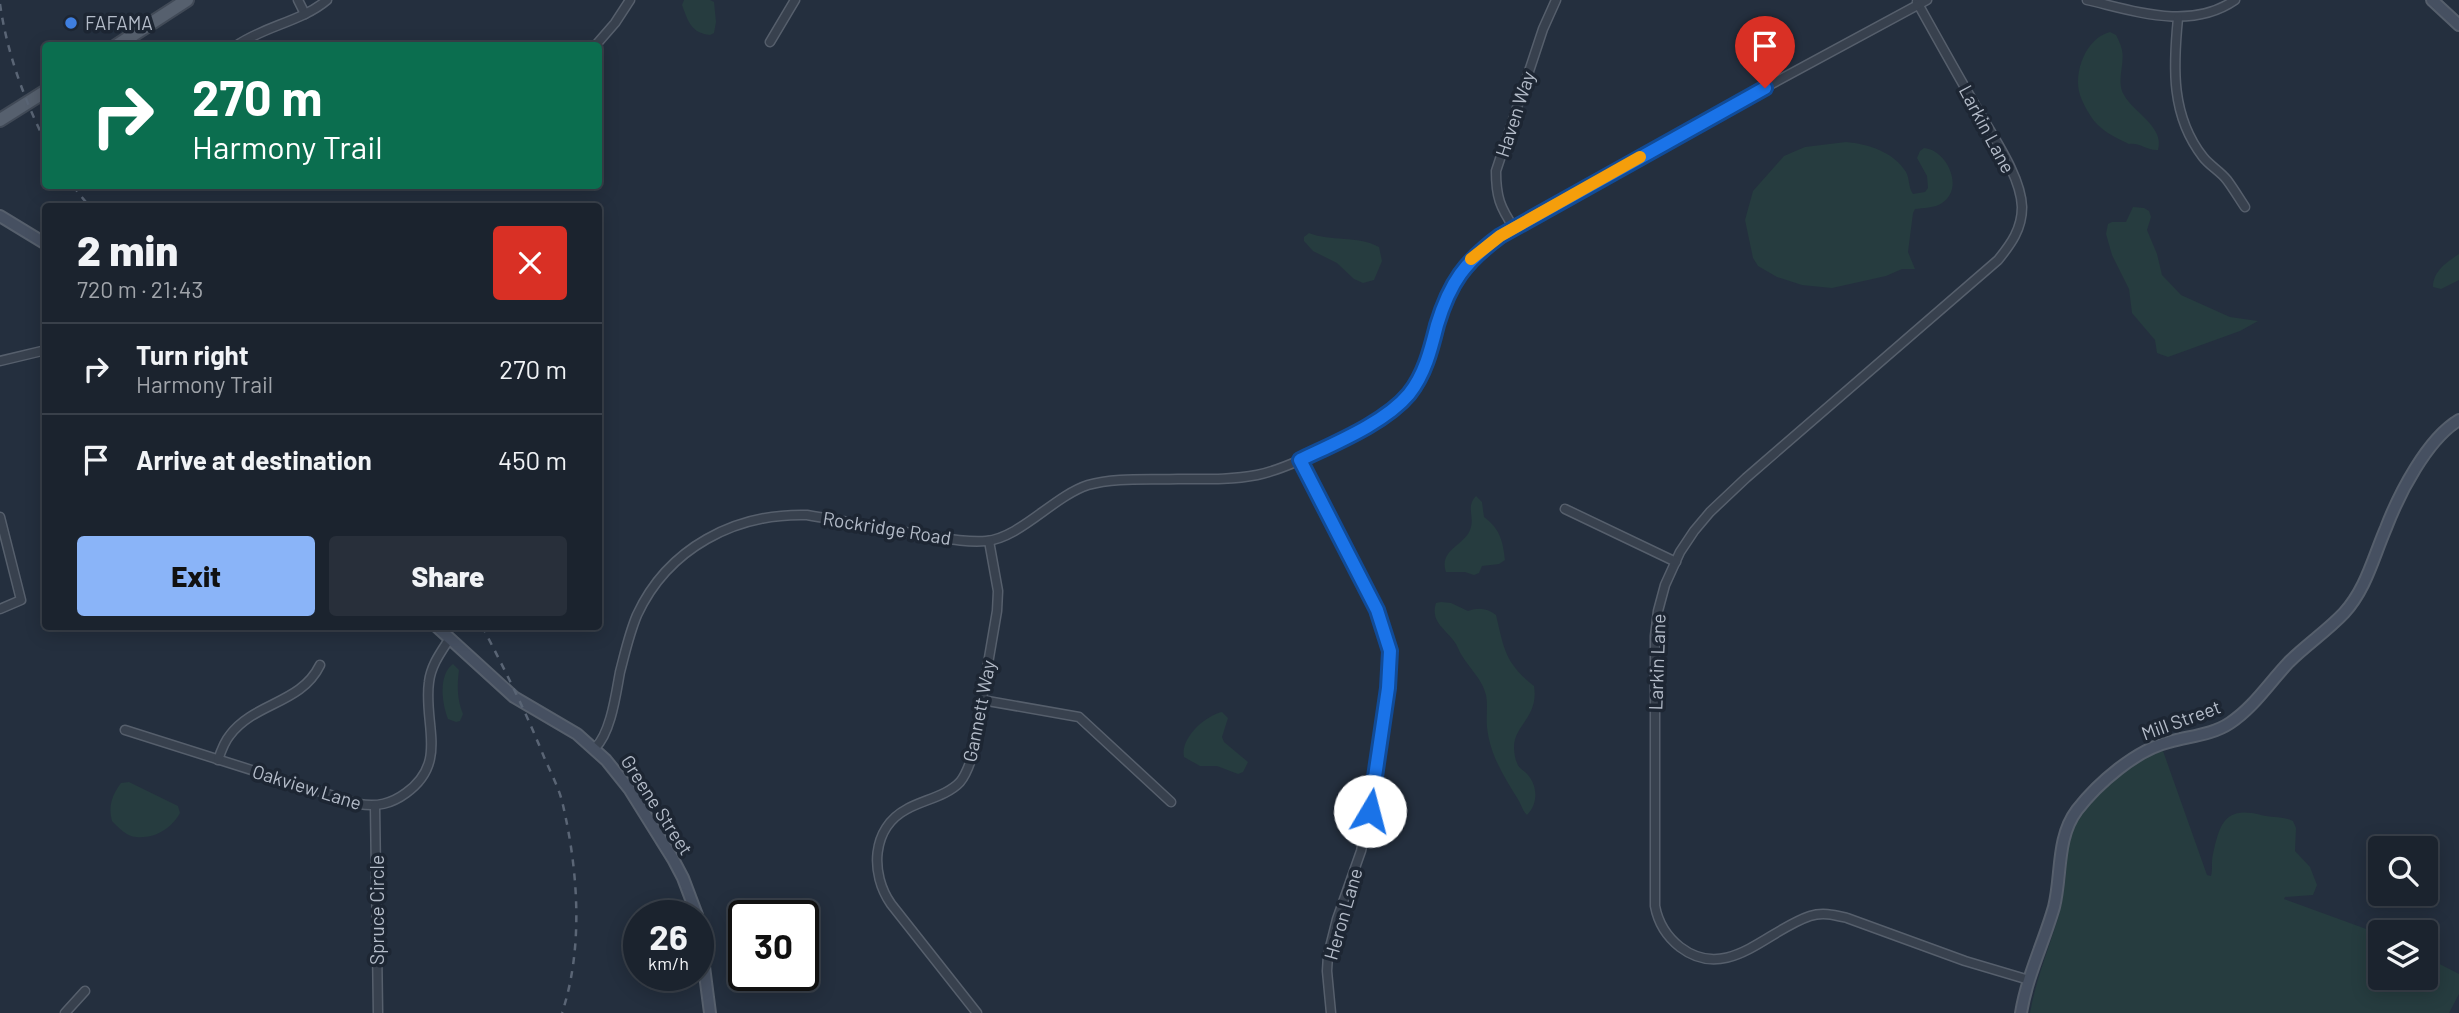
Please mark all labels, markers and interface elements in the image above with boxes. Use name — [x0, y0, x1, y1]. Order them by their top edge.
place label: FAFAMA — [85, 11, 153, 34]
marker: FAFAMA — [63, 15, 79, 31]
pin — [1735, 16, 1795, 88]
icon: arrive — [1746, 27, 1784, 65]
text: 270 m — [192, 67, 322, 126]
street label: Haven Way — [1490, 68, 1539, 160]
icon: right — [77, 70, 168, 161]
street label: Larkin Lane — [1955, 81, 2020, 177]
text: Harmony Trail — [192, 127, 383, 165]
text: 2 min — [77, 224, 178, 274]
button: close — [493, 226, 567, 300]
text: 720 m · 21:43 — [77, 275, 203, 303]
text: Turn right — [136, 339, 249, 370]
icon: right — [77, 350, 115, 388]
text: 270 m — [499, 353, 567, 384]
text: Harmony Trail — [136, 370, 273, 398]
icon: arrive — [77, 441, 115, 479]
text: Arrive at destination — [136, 444, 372, 475]
text: 450 m — [498, 444, 567, 475]
street label: Rockridge Road — [821, 506, 953, 549]
button: Exit — [77, 536, 315, 616]
button: Share — [329, 536, 567, 616]
street label: Larkin Lane — [1643, 613, 1670, 711]
street label: Gannett Way — [957, 658, 1000, 764]
street label: Mill Street — [2138, 695, 2224, 745]
street label: Greene Street — [617, 750, 698, 859]
street label: Oakview Lane — [250, 759, 364, 814]
position arrow — [1333, 774, 1407, 848]
map controls — [2368, 836, 2438, 990]
button: search — [2368, 836, 2438, 906]
street label: Spruce Circle — [365, 855, 388, 965]
street label: Heron Lane — [1318, 865, 1367, 962]
speed limit sign: 30 — [728, 900, 819, 991]
text: 26 — [649, 915, 688, 957]
button: layers — [2368, 920, 2438, 990]
text: km/h — [648, 952, 689, 974]

